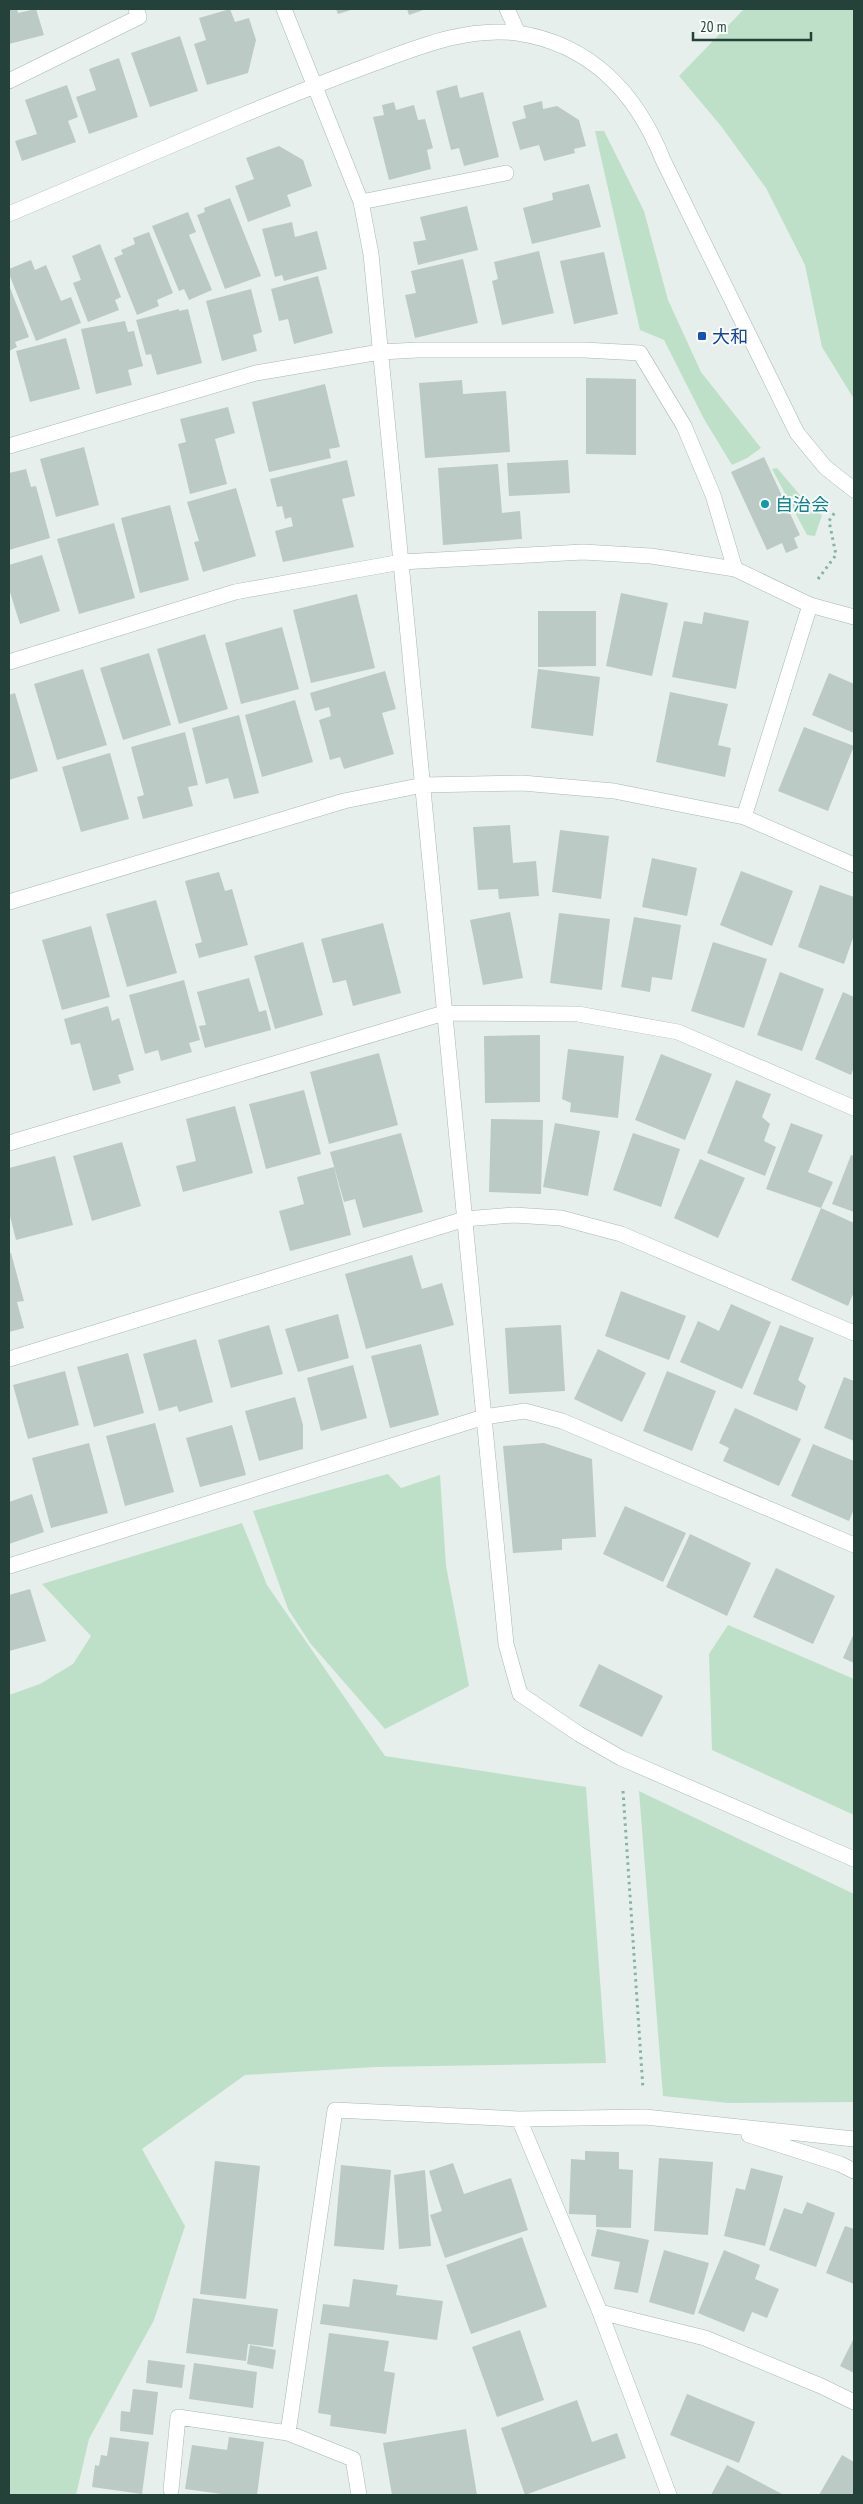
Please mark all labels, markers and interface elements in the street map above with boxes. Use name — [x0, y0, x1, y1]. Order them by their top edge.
scale bar — [693, 10, 810, 42]
text: 20 m — [700, 17, 726, 36]
place label: 大和 — [712, 325, 748, 348]
marker: 大和 — [696, 330, 708, 342]
place label: 自治会 — [775, 493, 829, 516]
marker: 自治会 — [759, 498, 771, 510]

